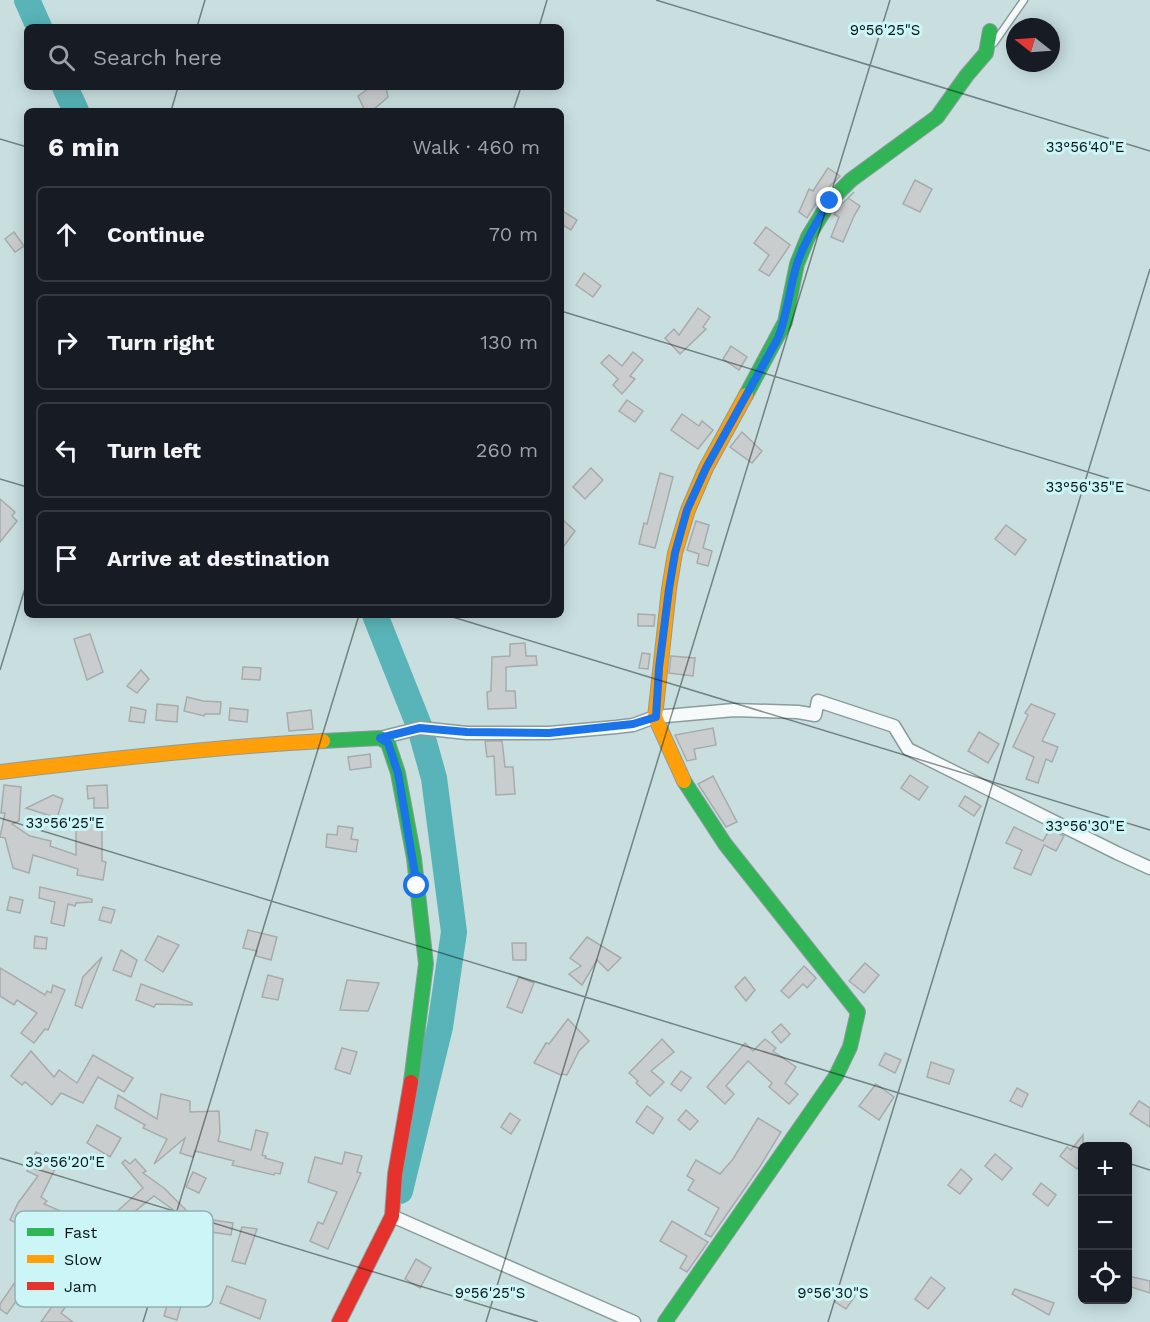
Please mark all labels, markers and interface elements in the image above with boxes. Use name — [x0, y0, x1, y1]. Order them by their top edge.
north arrow — [1006, 18, 1060, 72]
text: 9°56'25"S — [850, 21, 920, 39]
search box — [24, 24, 564, 90]
icon: search — [45, 41, 78, 74]
text: Search here — [93, 45, 222, 70]
text: 6 min — [48, 132, 120, 162]
text: Walk · 460 m — [412, 135, 540, 159]
text: 33°56'40"E — [1046, 138, 1124, 156]
route end — [816, 187, 842, 213]
icon: ahead — [50, 218, 83, 251]
text: Continue — [107, 222, 205, 247]
text: 70 m — [489, 222, 538, 246]
icon: right — [50, 326, 83, 359]
text: Turn right — [107, 330, 214, 355]
text: 130 m — [480, 330, 538, 354]
icon: left — [50, 434, 83, 467]
text: Turn left — [107, 438, 201, 463]
text: 260 m — [476, 438, 538, 462]
text: 33°56'35"E — [1046, 478, 1124, 496]
icon: arrive — [50, 542, 83, 575]
text: Arrive at destination — [107, 546, 330, 571]
text: 33°56'25"E — [26, 814, 104, 832]
text: 33°56'30"E — [1045, 817, 1125, 835]
route start — [403, 872, 429, 898]
map controls — [1078, 1142, 1132, 1304]
button: + — [1078, 1142, 1132, 1196]
text: 33°56'20"E — [25, 1153, 105, 1171]
button: − — [1078, 1196, 1132, 1250]
legend — [15, 1211, 213, 1307]
text: Fast — [64, 1223, 97, 1242]
text: Slow — [64, 1250, 102, 1269]
button: locate — [1078, 1250, 1132, 1304]
text: Jam — [64, 1277, 97, 1296]
text: 9°56'25"S — [455, 1284, 525, 1302]
text: 9°56'30"S — [797, 1284, 869, 1302]

